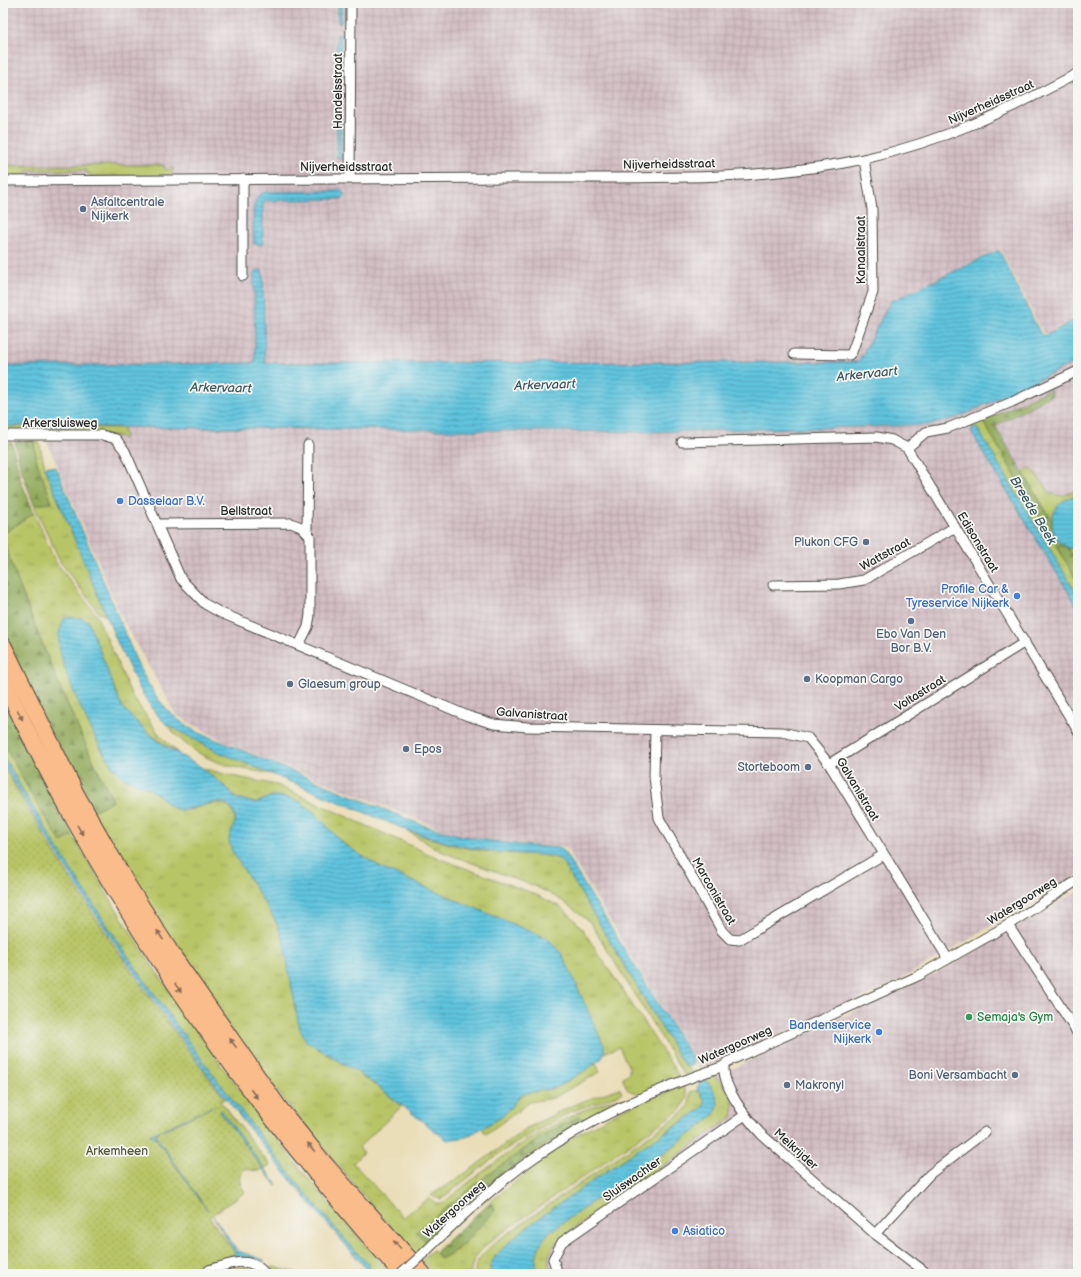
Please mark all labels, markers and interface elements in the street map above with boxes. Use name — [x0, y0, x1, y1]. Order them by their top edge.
street label: Handelsstraat — [331, 53, 346, 129]
street label: Nijverheidsstraat — [946, 77, 1037, 128]
street label: Nijverheidsstraat — [623, 156, 716, 173]
street label: Nijverheidsstraat — [300, 160, 392, 175]
place label: Asfaltcentrale Nijkerk — [91, 195, 164, 224]
marker: Asfaltcentrale Nijkerk — [78, 204, 88, 214]
street label: Kanaalstraat — [854, 215, 869, 284]
water label: Arkervaart — [835, 363, 899, 385]
water label: Arkervaart — [513, 376, 577, 394]
water label: Arkervaart — [189, 379, 253, 397]
street label: Arkersluisweg — [23, 416, 97, 431]
water label: Breede Beek — [1006, 473, 1060, 548]
place label: Dasselaar B.V. — [128, 494, 205, 509]
marker: Dasselaar B.V. — [115, 496, 125, 506]
street label: Bellstraat — [220, 504, 272, 519]
street label: Edisonstraat — [954, 509, 1002, 576]
street label: Wattstraat — [857, 534, 913, 574]
place label: Plukon CFG — [794, 535, 858, 550]
marker: Plukon CFG — [861, 537, 871, 547]
place label: Profile Car & Tyreservice Nijkerk — [906, 582, 1009, 611]
marker: Profile Car & Tyreservice Nijkerk — [1012, 591, 1022, 601]
marker: Ebo Van Den Bor B.V. — [906, 616, 916, 626]
place label: Ebo Van Den Bor B.V. — [876, 627, 946, 656]
place label: Koopman Cargo — [815, 672, 903, 687]
street label: Voltastraat — [892, 672, 949, 715]
marker: Koopman Cargo — [802, 674, 812, 684]
place label: Glaesum group — [298, 677, 381, 692]
marker: Glaesum group — [285, 679, 295, 689]
street label: Galvanistraat — [496, 705, 568, 724]
one-way arrow — [16, 709, 23, 721]
place label: Epos — [414, 742, 442, 757]
marker: Epos — [401, 744, 411, 754]
street label: Galvanistraat — [833, 755, 883, 824]
place label: Storteboom — [737, 760, 800, 775]
marker: Storteboom — [803, 762, 813, 772]
one-way arrow — [77, 824, 84, 836]
street label: Marconistraat — [688, 855, 739, 928]
street label: Watergoorweg — [985, 874, 1060, 929]
one-way arrow — [156, 930, 164, 941]
one-way arrow — [174, 983, 182, 993]
place label: Semaja's Gym — [977, 1010, 1053, 1025]
marker: Semaja's Gym — [964, 1012, 974, 1022]
place label: Bandenservice Nijkerk — [789, 1018, 871, 1047]
street label: Watergoorweg — [696, 1023, 774, 1068]
marker: Bandenservice Nijkerk — [874, 1027, 884, 1037]
one-way arrow — [229, 1038, 237, 1048]
place label: Boni Versambacht — [909, 1068, 1007, 1083]
marker: Boni Versambacht — [1010, 1070, 1020, 1080]
place label: Makronyl — [795, 1078, 844, 1093]
marker: Makronyl — [782, 1080, 792, 1090]
one-way arrow — [250, 1088, 258, 1099]
street label: Melkrijder — [770, 1126, 821, 1174]
one-way arrow — [307, 1141, 316, 1152]
park label: Arkemheen — [86, 1144, 148, 1159]
street label: Sluiswachter — [600, 1153, 665, 1205]
street label: Watergoorweg — [420, 1177, 489, 1241]
place label: Asiatico — [683, 1224, 725, 1239]
marker: Asiatico — [670, 1226, 680, 1236]
one-way arrow — [392, 1240, 401, 1250]

